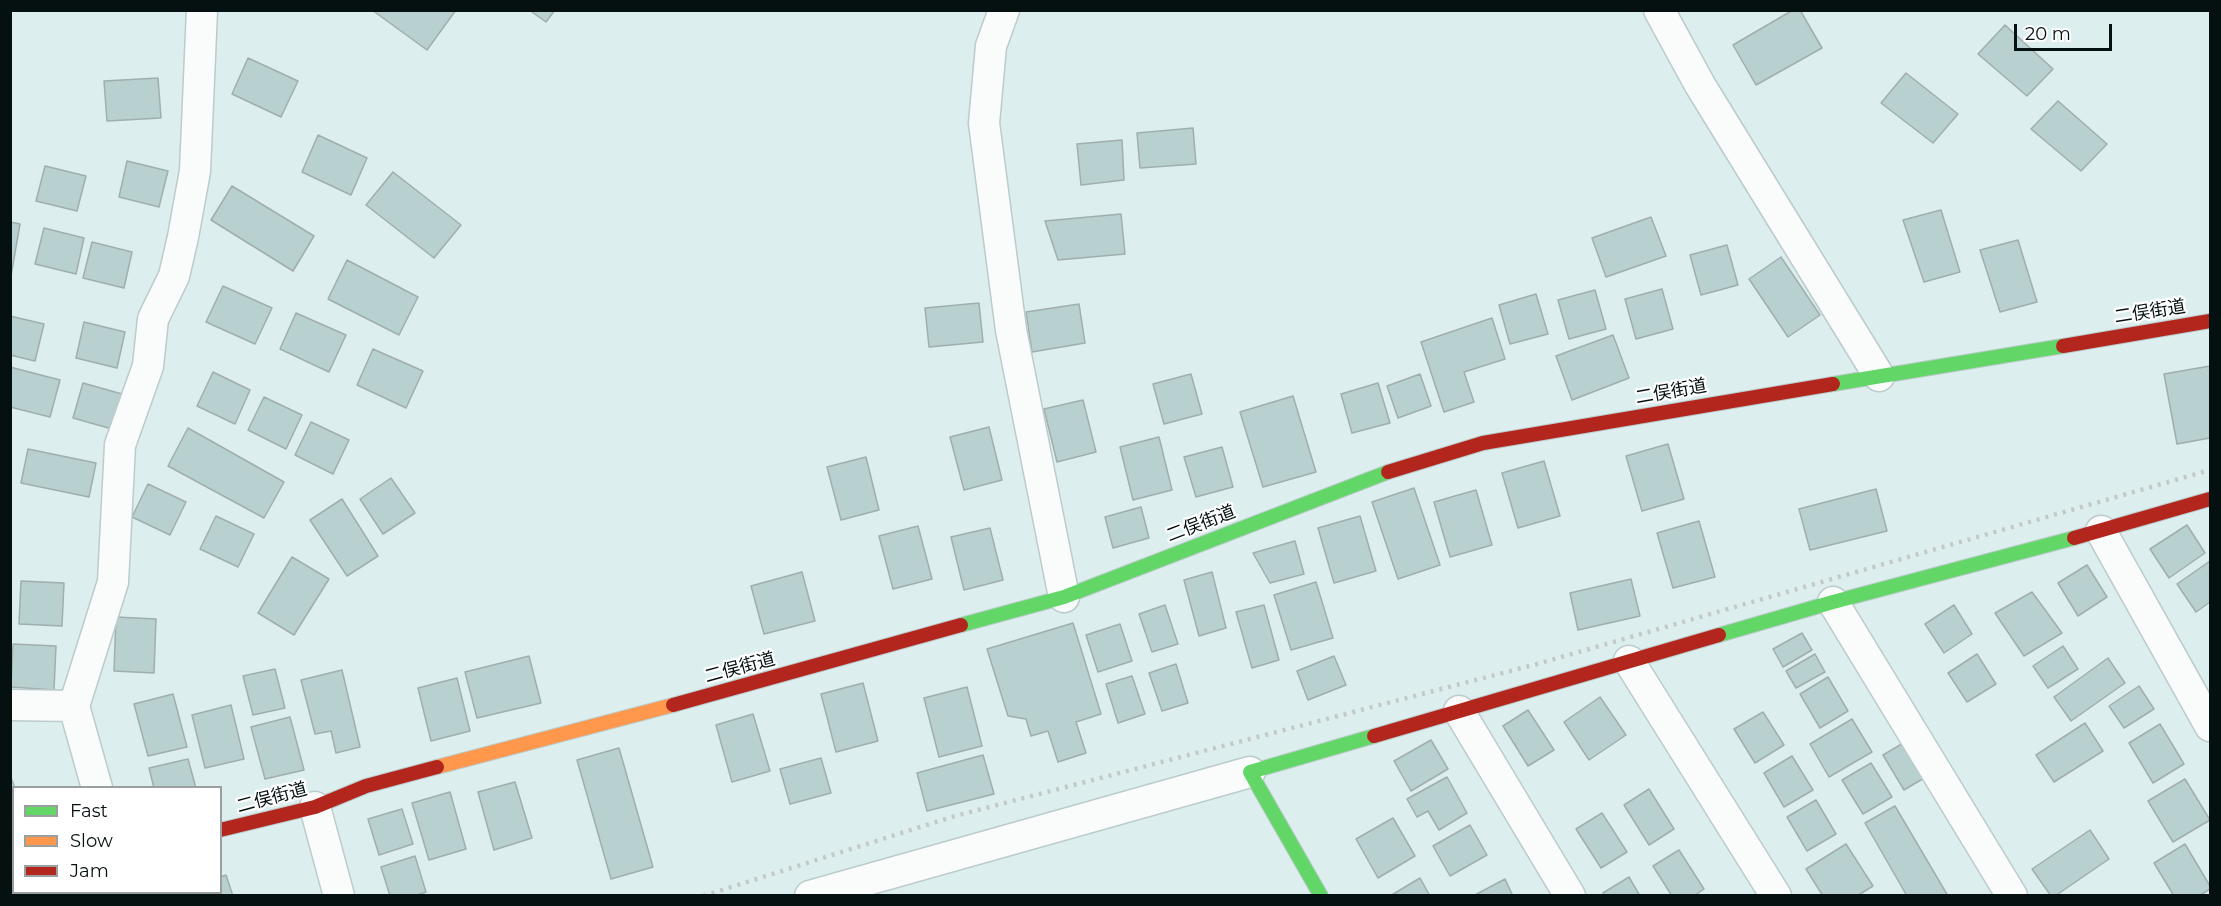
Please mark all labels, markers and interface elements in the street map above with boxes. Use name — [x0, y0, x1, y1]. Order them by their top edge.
scale bar — [2017, 12, 2114, 50]
text: 20 m — [2025, 23, 2071, 45]
street label: 二俣街道 — [2113, 296, 2187, 328]
street label: 二俣街道 — [1634, 375, 1708, 409]
street label: 二俣街道 — [1164, 501, 1238, 547]
street label: 二俣街道 — [702, 648, 778, 688]
street label: 二俣街道 — [234, 778, 310, 818]
legend — [12, 786, 222, 894]
text: Fast — [70, 800, 108, 822]
text: Slow — [70, 830, 113, 852]
text: Jam — [70, 860, 109, 882]

